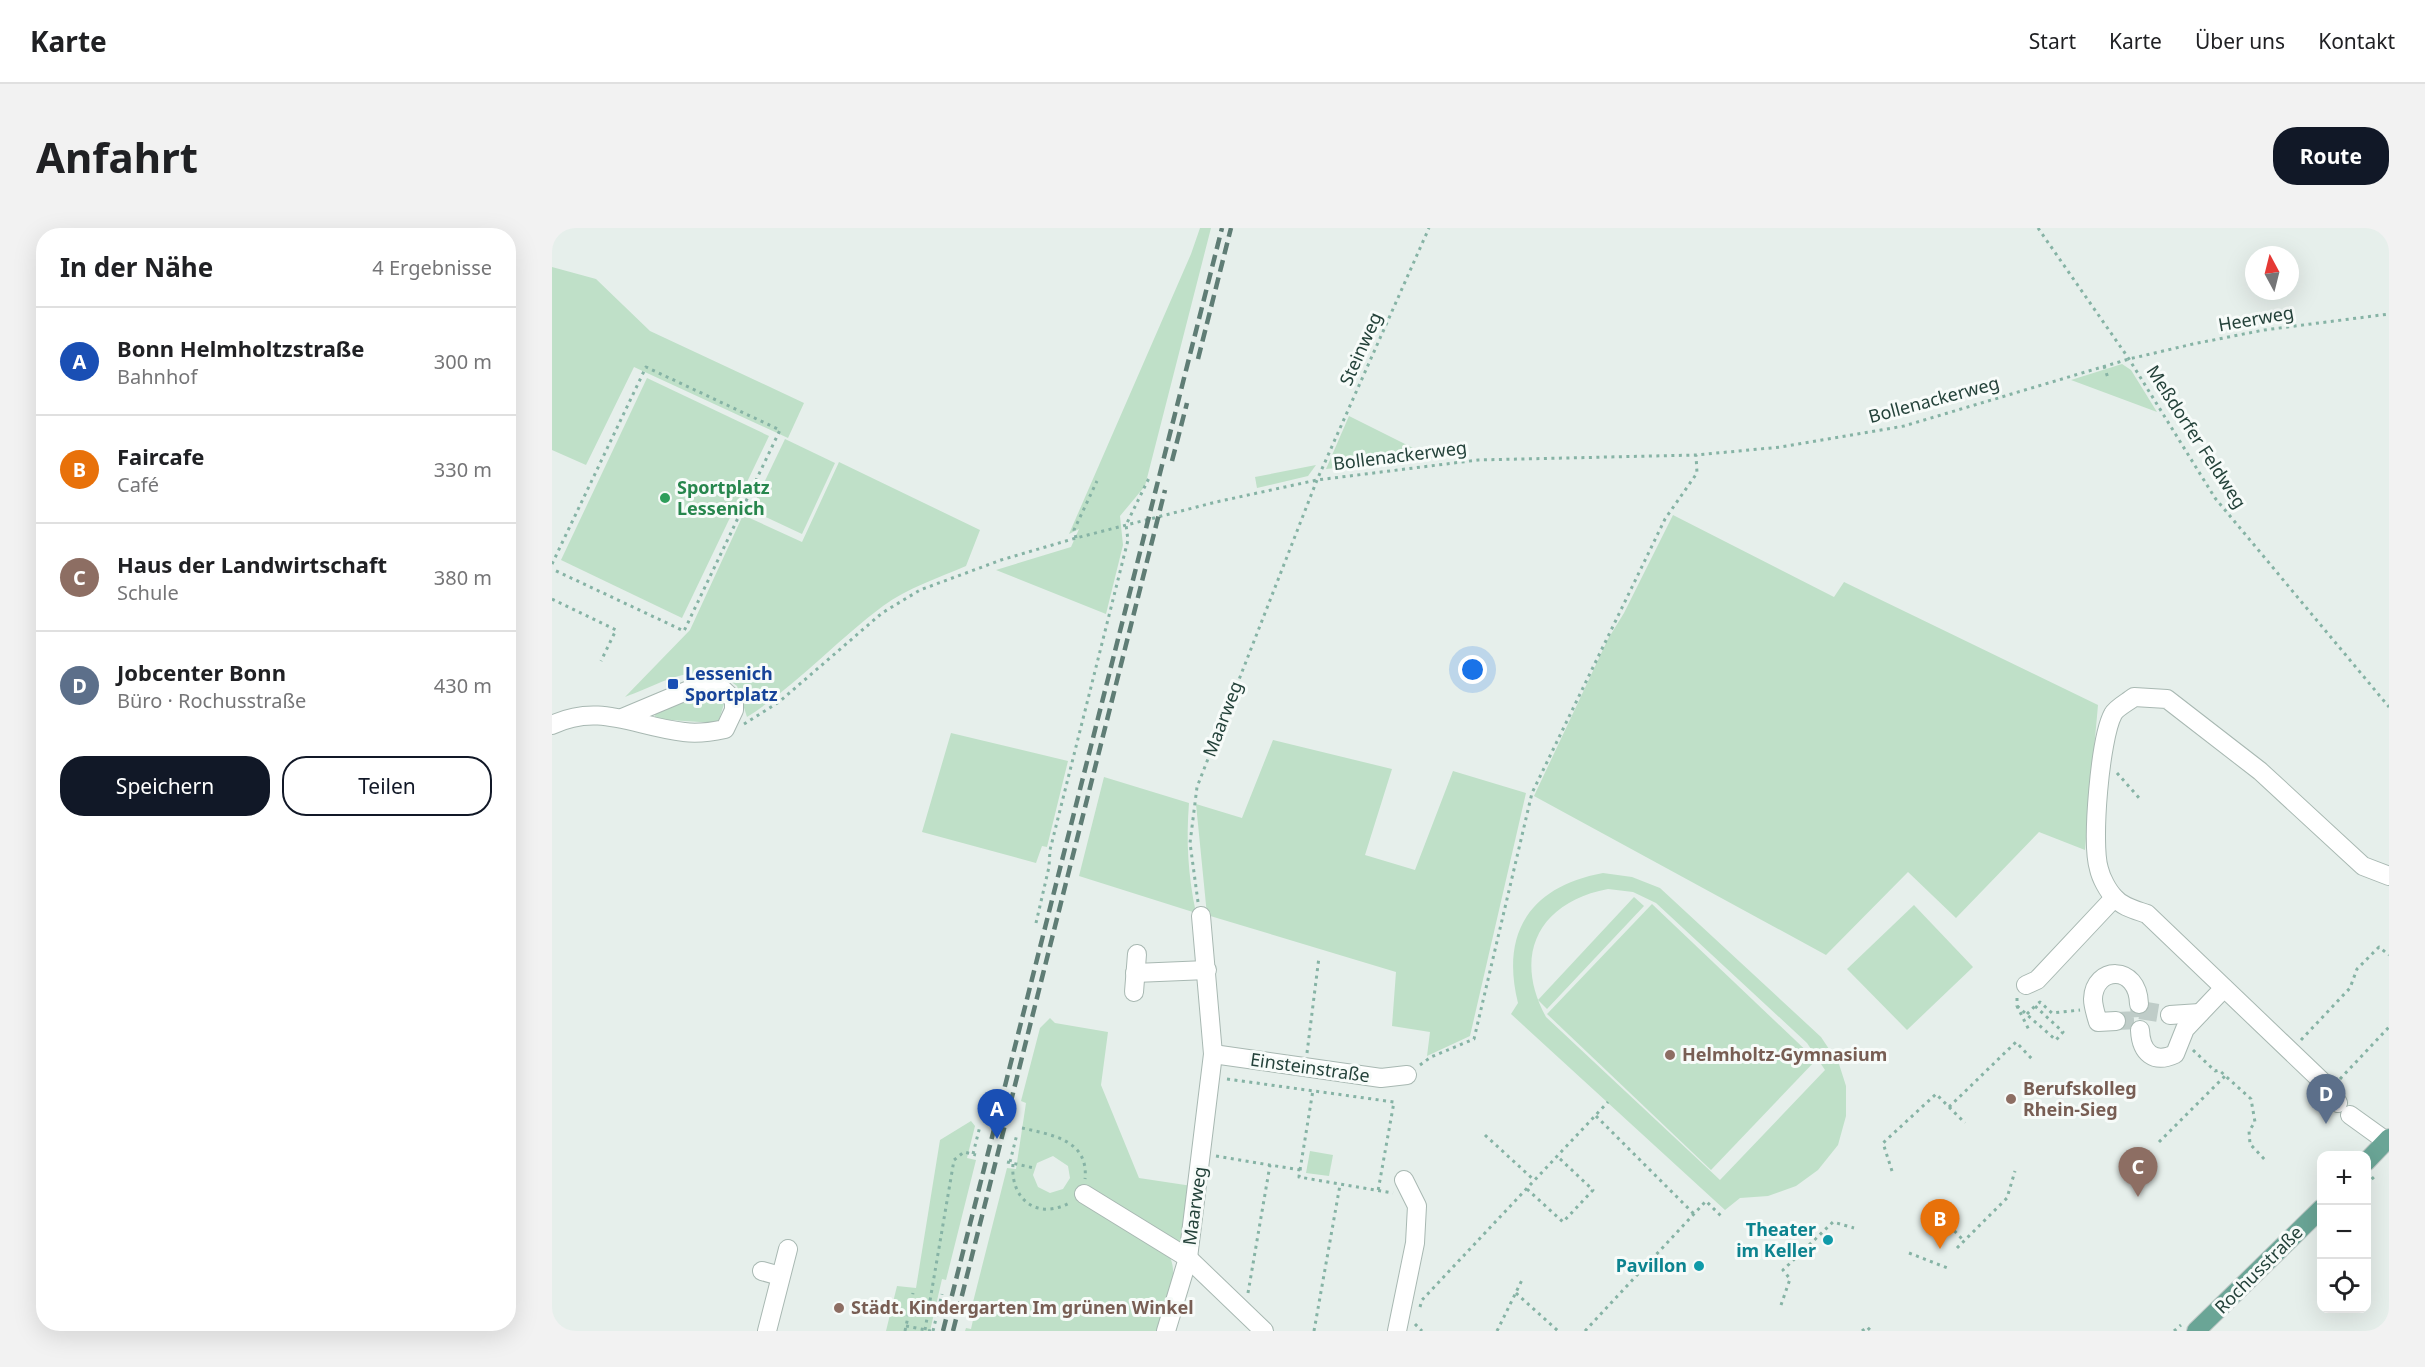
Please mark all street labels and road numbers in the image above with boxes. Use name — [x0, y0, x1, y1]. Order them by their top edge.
street label: Heerweg — [2216, 300, 2296, 336]
street label: Steinweg — [1333, 308, 1387, 389]
street label: Meßdorfer Feldweg — [2141, 360, 2252, 513]
street label: Bollenackerweg — [1866, 370, 2002, 428]
street label: Bollenackerweg — [1332, 435, 1468, 475]
street label: Maarweg — [1197, 677, 1247, 760]
street label: Einsteinstraße — [1249, 1047, 1372, 1087]
street label: Maarweg — [1177, 1165, 1211, 1247]
street label: Rochusstraße — [2209, 1220, 2308, 1319]

